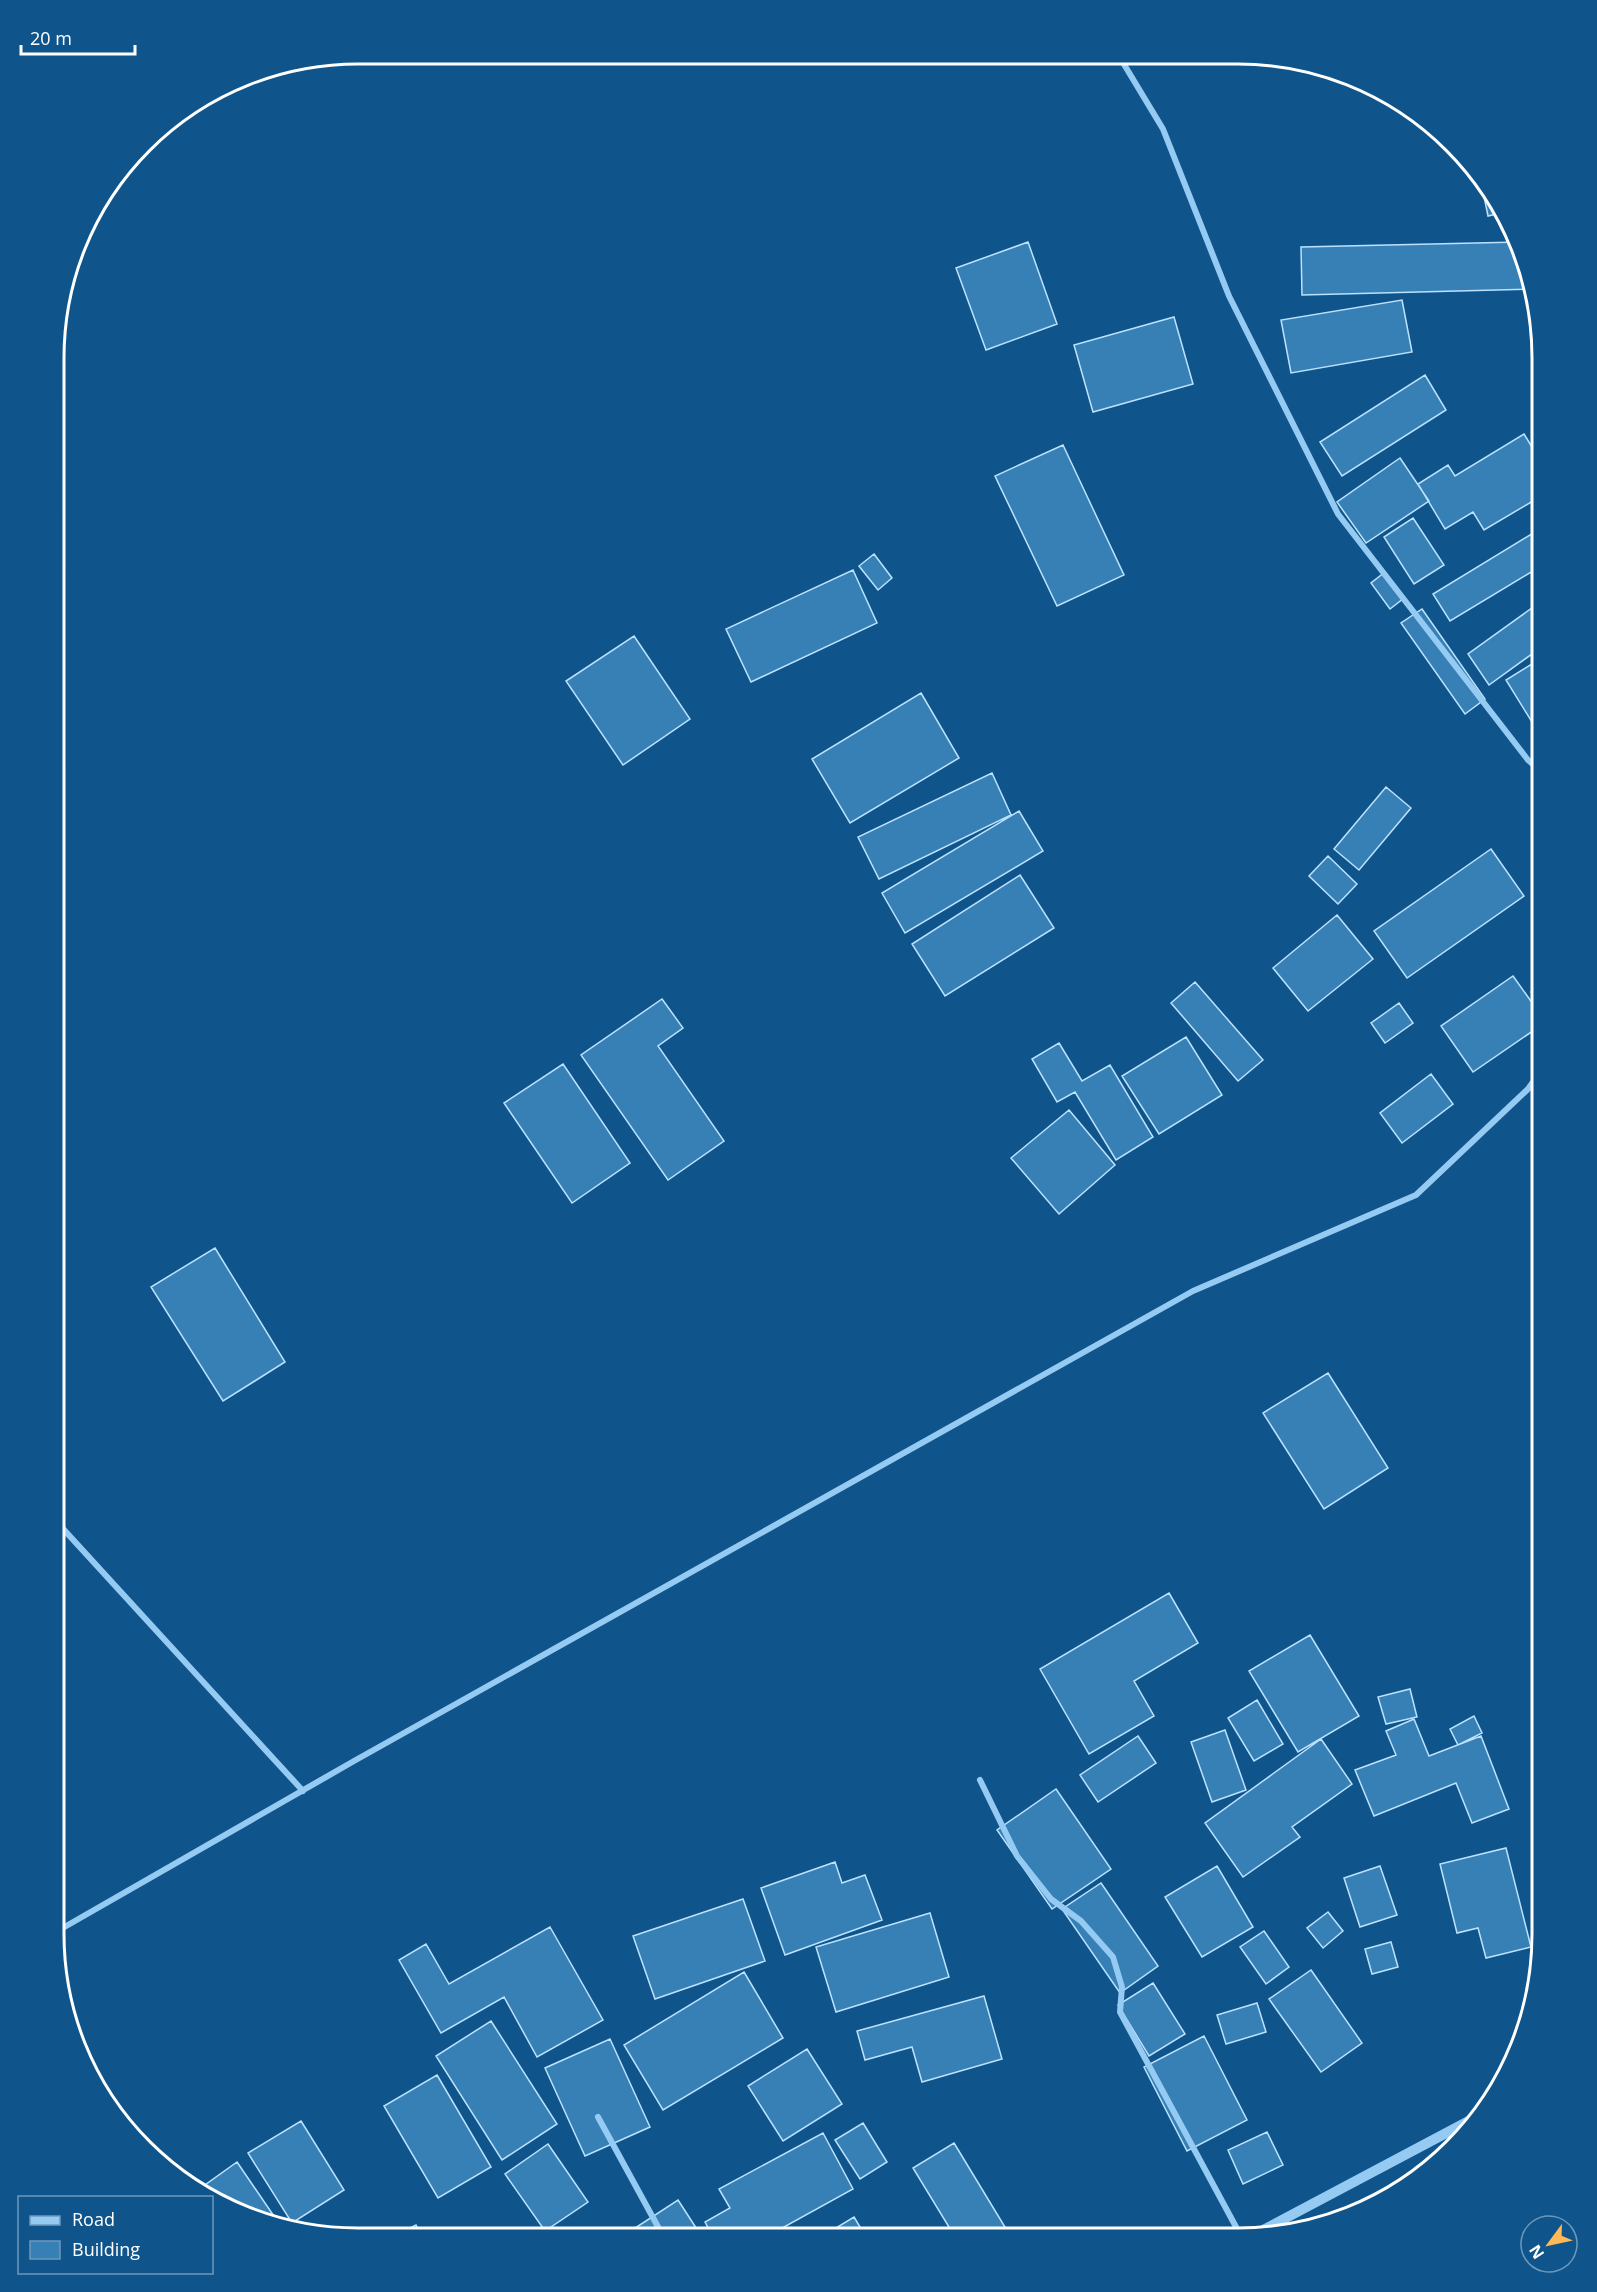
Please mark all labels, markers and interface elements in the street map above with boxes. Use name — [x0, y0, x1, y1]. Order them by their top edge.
scale bar — [21, 18, 135, 56]
text: 20 m — [30, 26, 72, 50]
legend — [18, 2196, 213, 2274]
text: Road — [72, 2207, 115, 2231]
north arrow — [1519, 2214, 1579, 2274]
text: Building — [72, 2237, 140, 2261]
text: N — [1524, 2241, 1549, 2264]

